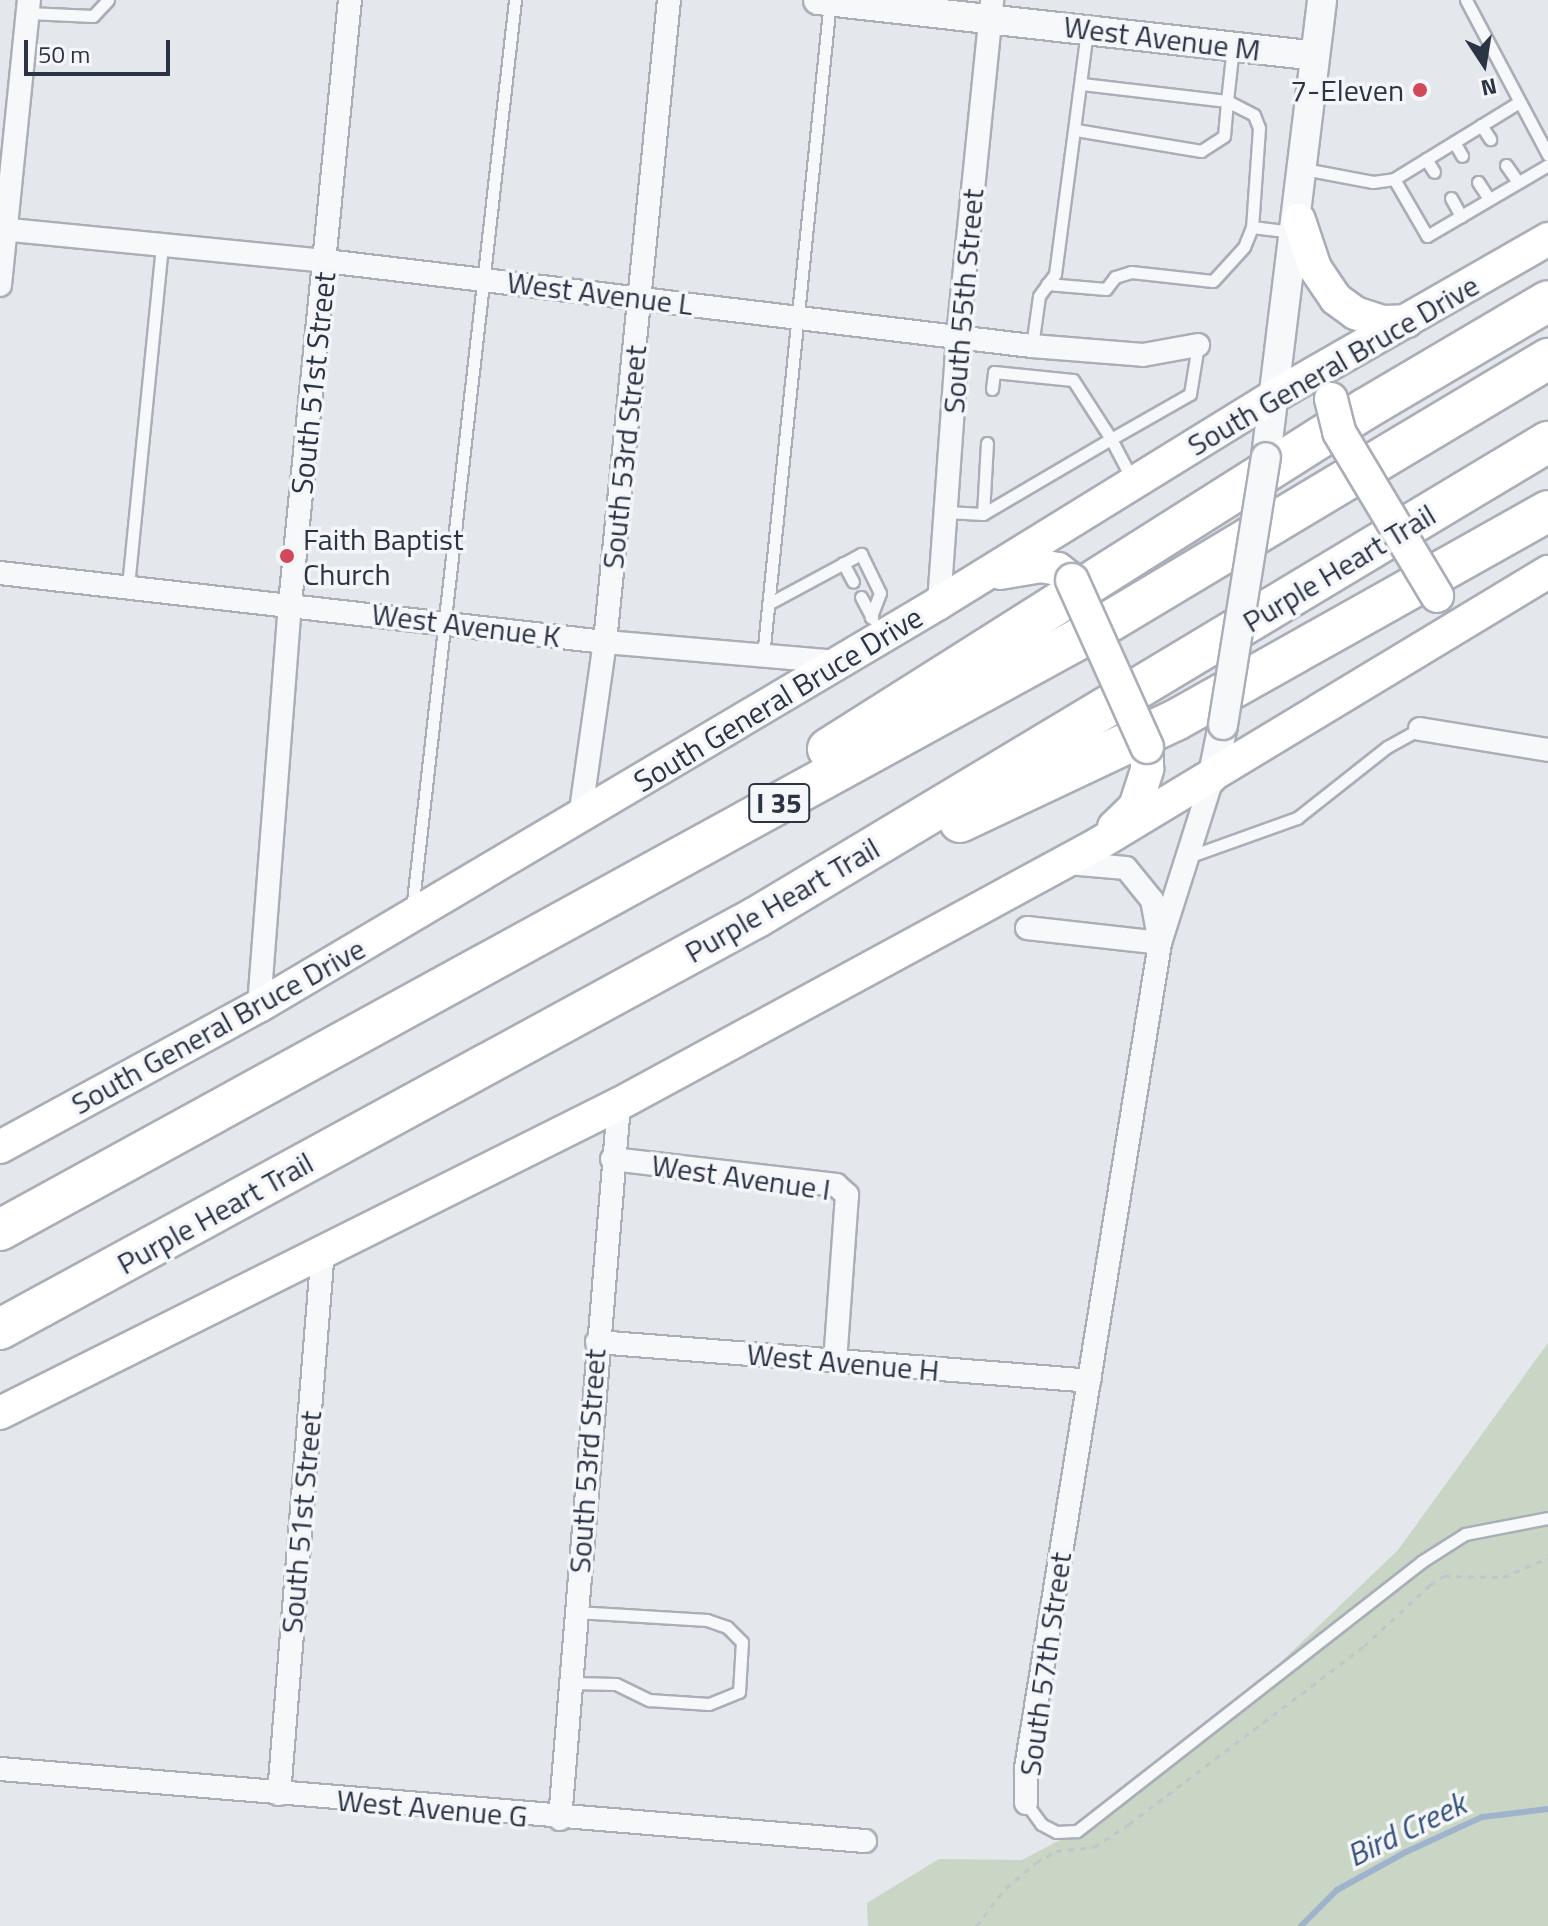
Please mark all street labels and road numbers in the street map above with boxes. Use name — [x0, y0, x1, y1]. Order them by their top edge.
street label: West Avenue M — [1062, 8, 1262, 68]
street label: South 55th Street — [935, 187, 991, 415]
street label: West Avenue L — [505, 264, 695, 322]
street label: South General Bruce Drive — [1181, 267, 1485, 463]
street label: South 51st Street — [283, 270, 343, 496]
street label: South 53rd Street — [594, 343, 654, 571]
street label: Purple Heart Trail — [1236, 496, 1442, 640]
street label: West Avenue K — [370, 596, 562, 654]
street label: South General Bruce Drive — [627, 599, 929, 799]
road number: I 35 — [747, 779, 811, 827]
street label: Purple Heart Trail — [678, 830, 886, 970]
street label: South General Bruce Drive — [65, 930, 371, 1122]
street label: Purple Heart Trail — [111, 1144, 319, 1282]
street label: West Avenue I — [649, 1147, 833, 1207]
street label: West Avenue H — [745, 1336, 941, 1388]
street label: South 53rd Street — [561, 1348, 613, 1574]
street label: South 51st Street — [273, 1409, 329, 1635]
street label: South 57th Street — [1011, 1550, 1079, 1778]
street label: West Avenue G — [335, 1782, 529, 1834]

